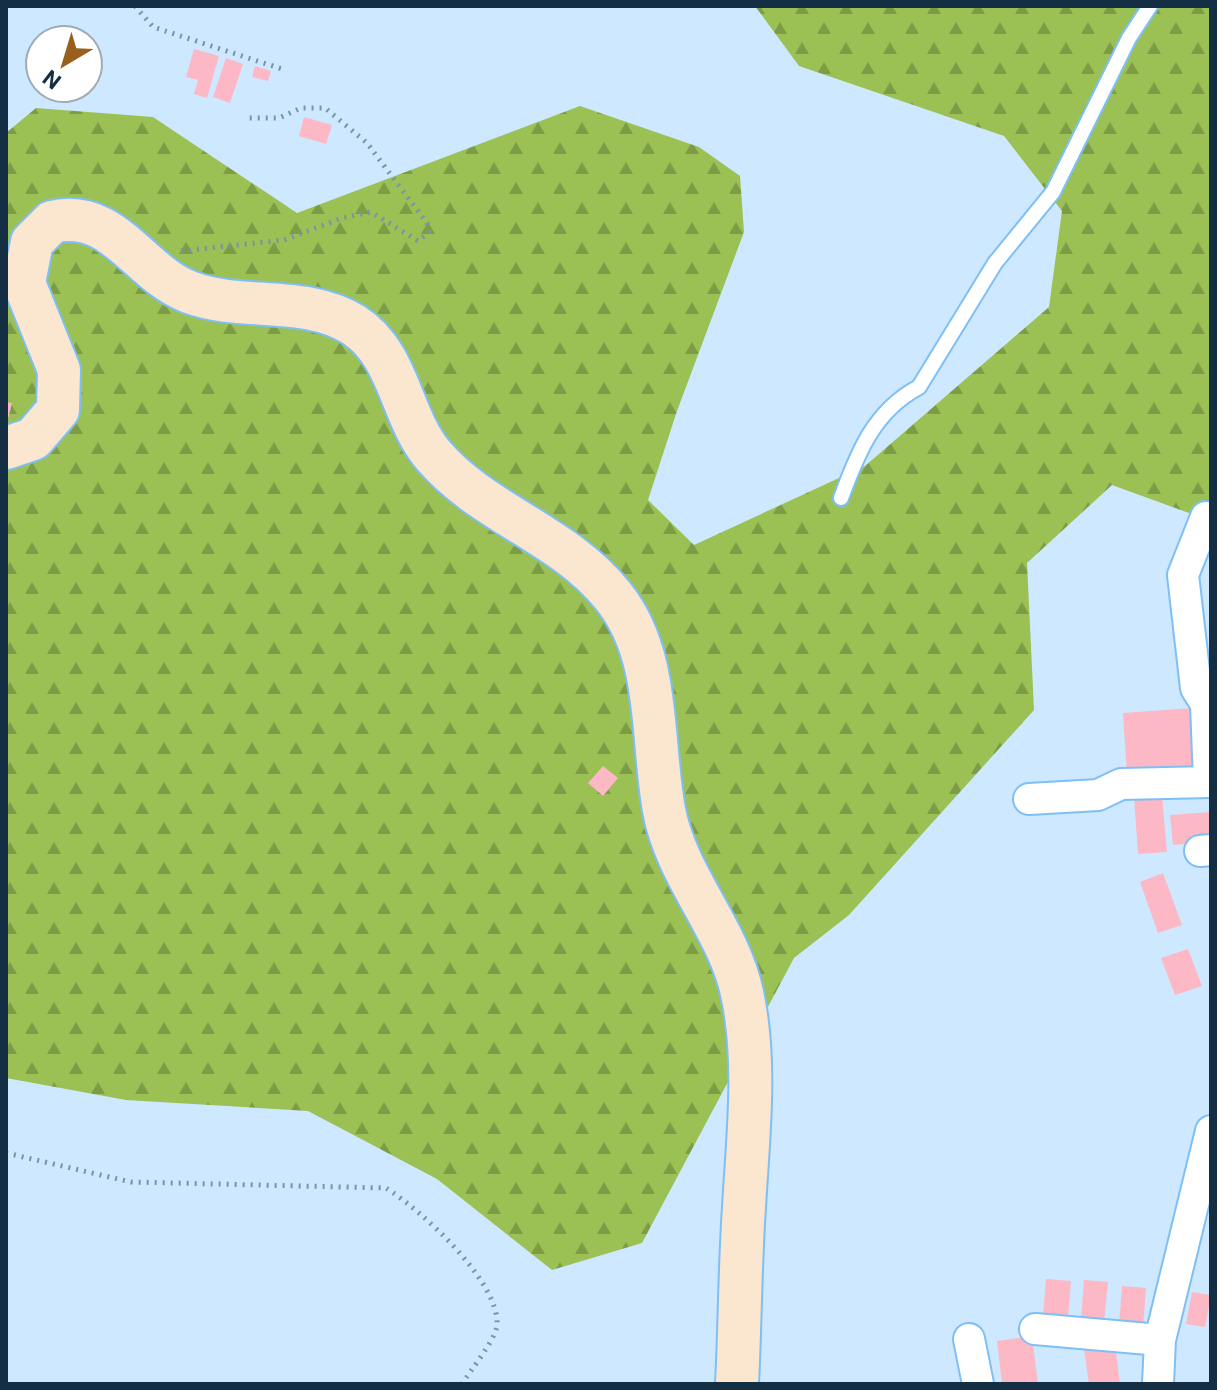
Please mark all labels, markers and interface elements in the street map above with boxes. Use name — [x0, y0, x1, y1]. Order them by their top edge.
north arrow — [24, 24, 104, 104]
text: N — [38, 65, 66, 94]

